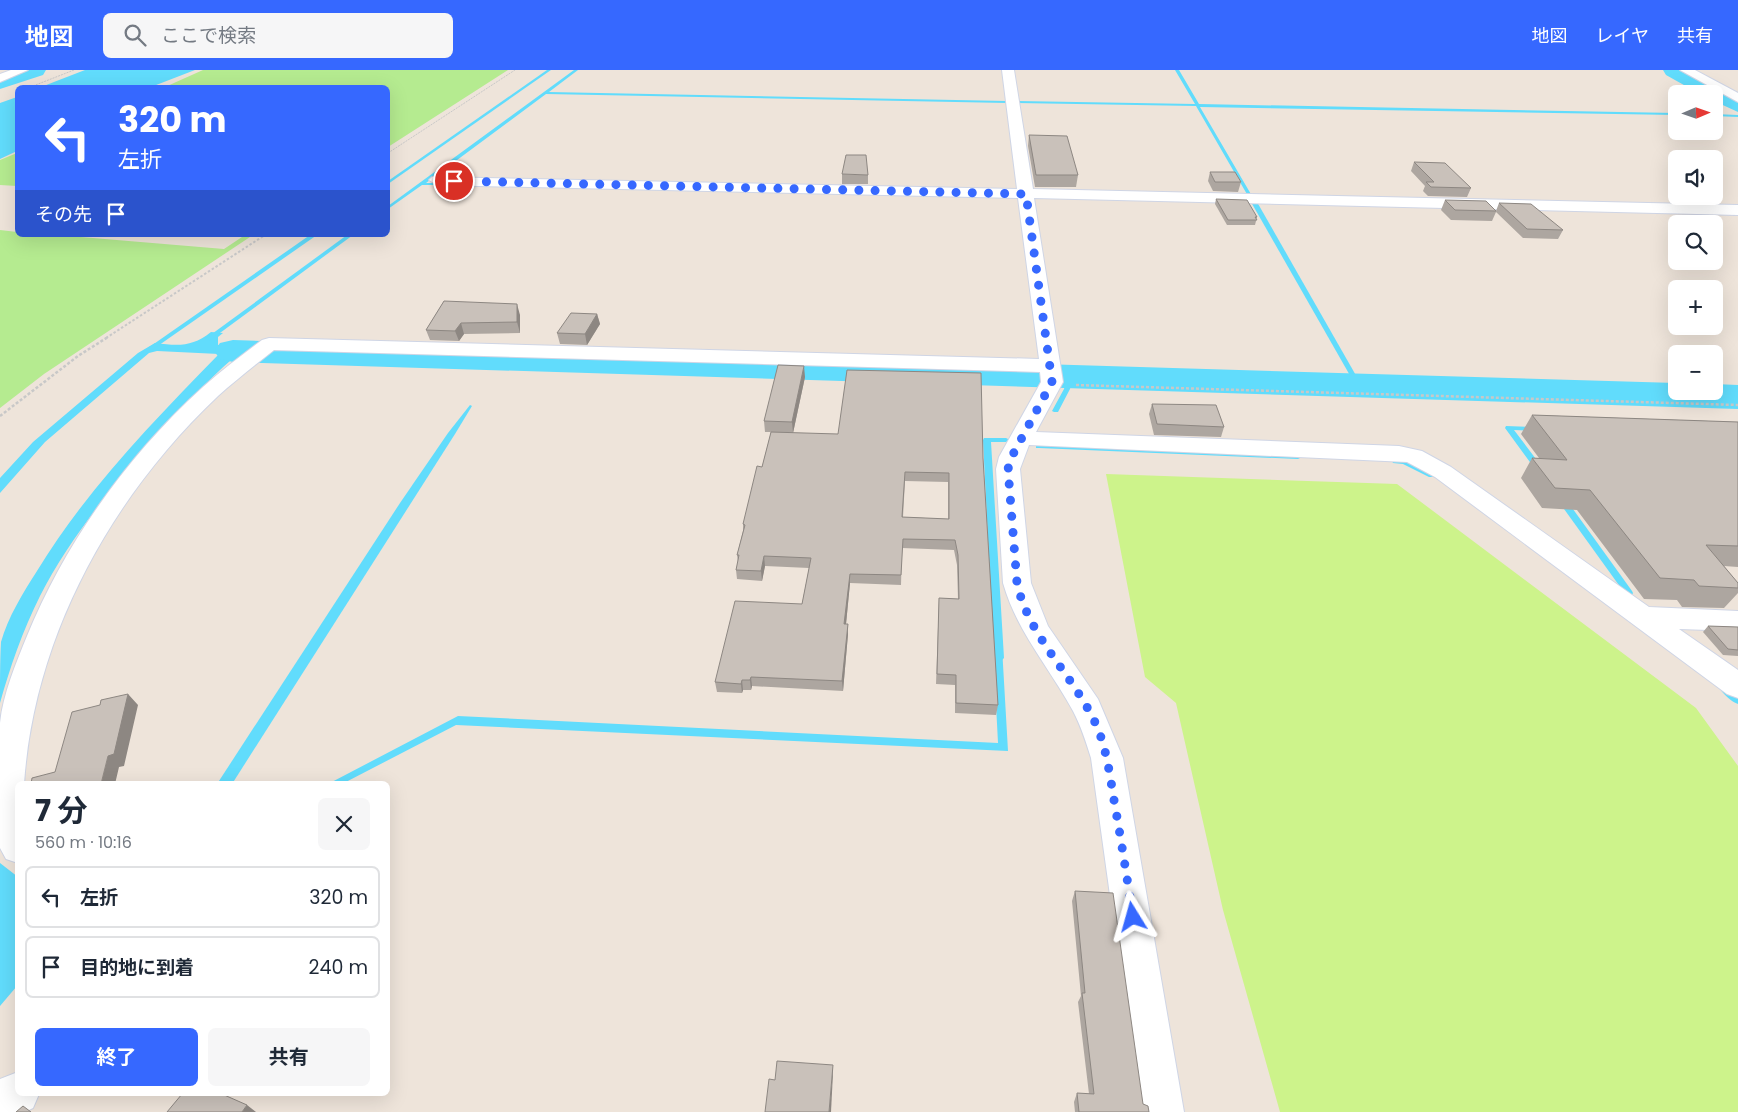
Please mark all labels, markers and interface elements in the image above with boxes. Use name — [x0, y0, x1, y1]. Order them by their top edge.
search box — [103, 13, 453, 58]
text: 地図 — [25, 20, 73, 53]
icon: search — [121, 21, 149, 49]
text: ここで検索 — [161, 22, 256, 49]
text: 地図 — [1532, 23, 1568, 48]
text: レイヤ — [1596, 23, 1649, 48]
text: 共有 — [1677, 23, 1713, 48]
north arrow — [1668, 85, 1722, 140]
map controls — [1668, 85, 1723, 400]
text: 320 m — [118, 95, 226, 144]
icon: left — [35, 105, 100, 170]
text: 左折 — [118, 144, 162, 175]
button: sound — [1668, 150, 1723, 205]
pin — [433, 160, 475, 202]
icon: arrive — [440, 167, 468, 195]
icon: arrive — [102, 200, 130, 228]
text: その先 — [35, 201, 92, 228]
button: search — [1668, 215, 1723, 270]
button: + — [1668, 280, 1723, 335]
button: − — [1668, 345, 1723, 400]
text: 7 分 — [35, 789, 87, 832]
button: close — [318, 798, 370, 850]
text: 560 m · 10:16 — [35, 831, 132, 854]
icon: left — [37, 883, 65, 911]
text: 左折 — [80, 884, 118, 911]
text: 320 m — [309, 884, 368, 911]
position arrow — [1106, 890, 1158, 942]
icon: arrive — [37, 953, 65, 981]
text: 目的地に到着 — [80, 954, 194, 981]
text: 240 m — [309, 954, 368, 981]
button: 終了 — [35, 1028, 198, 1086]
button: 共有 — [208, 1028, 370, 1086]

